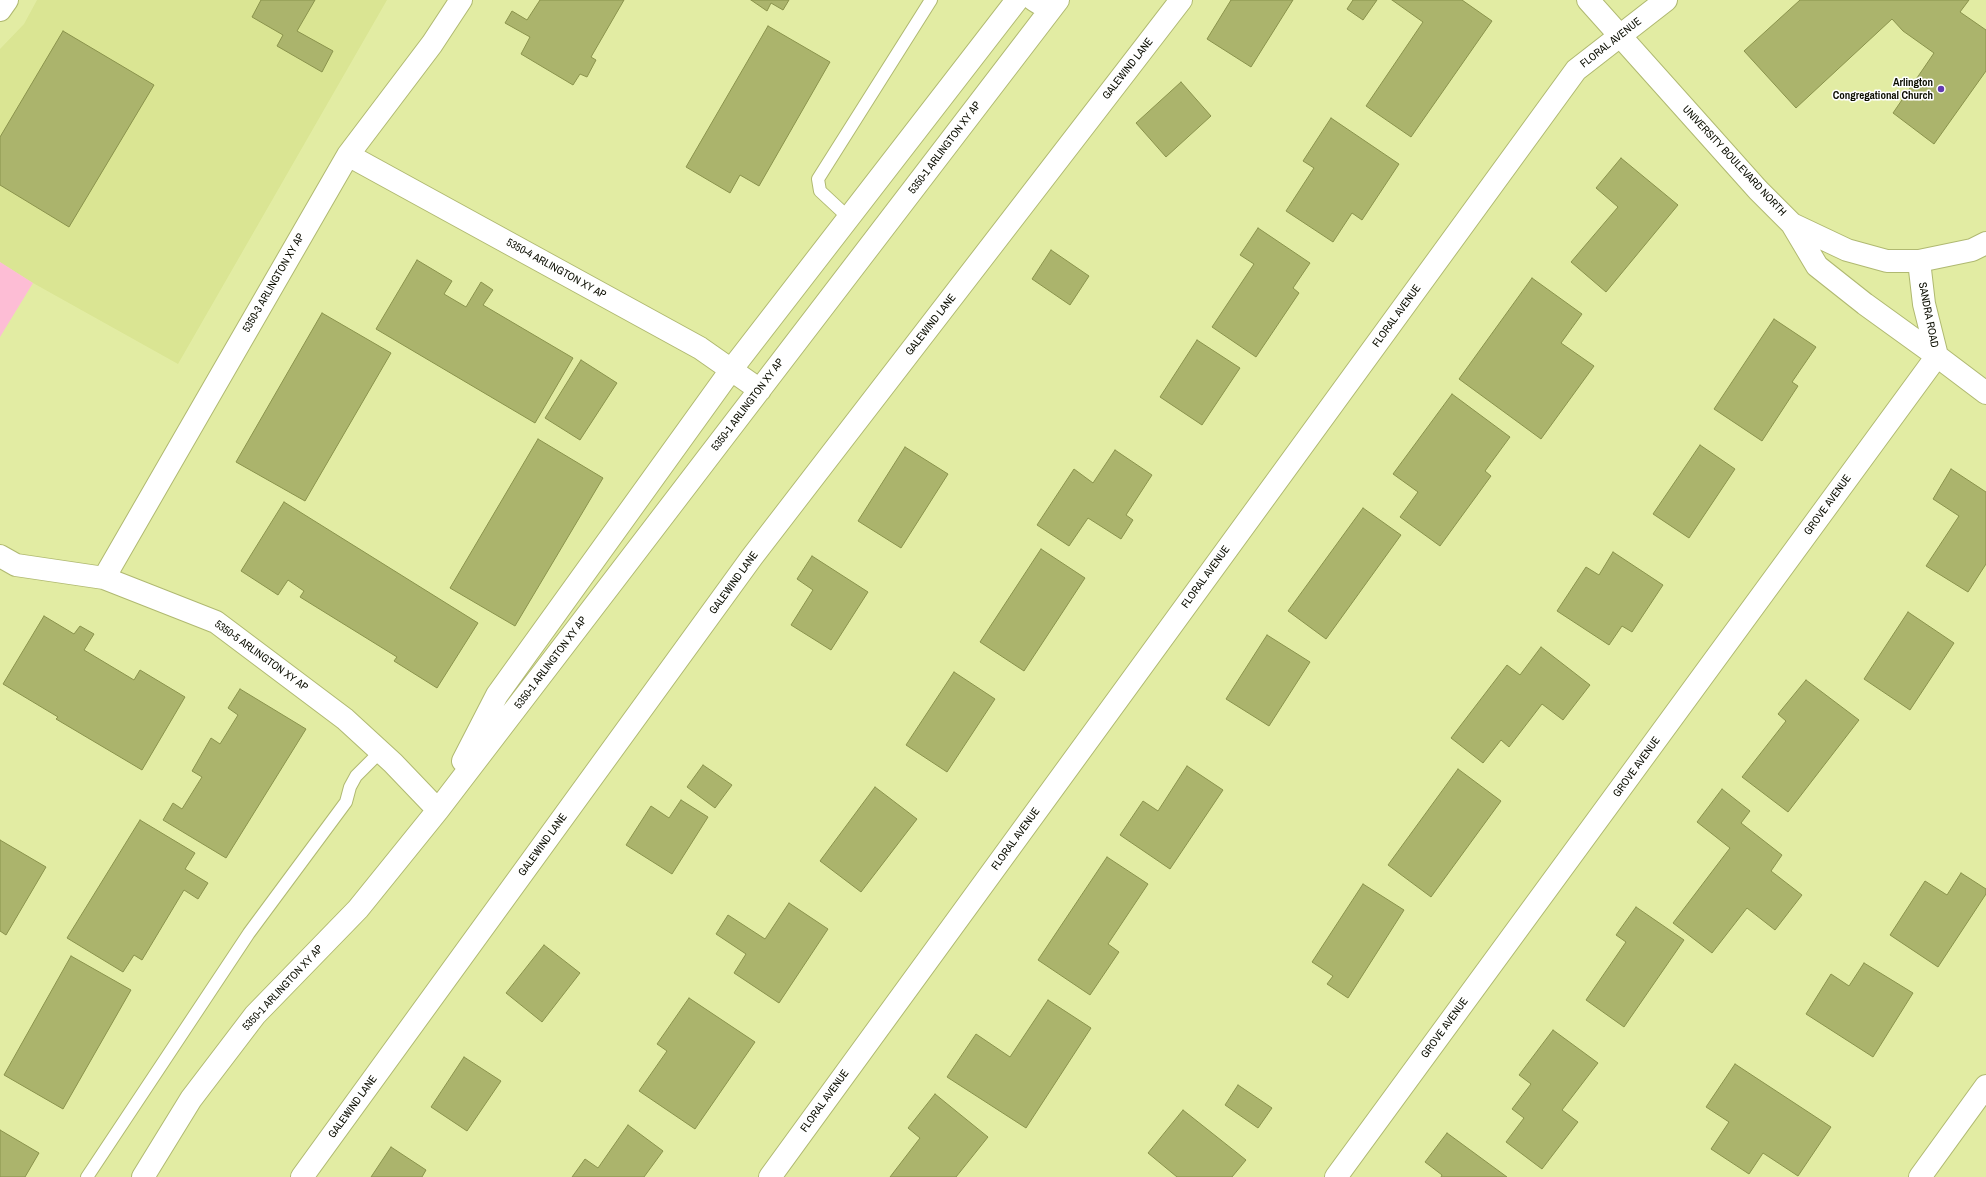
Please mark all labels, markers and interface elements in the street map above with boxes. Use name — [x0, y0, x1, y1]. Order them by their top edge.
street label: FLORAL AVENUE — [1578, 15, 1644, 71]
street label: GALEWIND LANE — [1100, 36, 1156, 102]
place label: Arlington Congregational Church — [1833, 76, 1933, 102]
marker: Arlington Congregational Church — [1936, 84, 1946, 94]
street label: 5350-1 ARLINGTON XY AP — [906, 99, 984, 197]
street label: UNIVERSITY BOULEVARD NORTH — [1679, 103, 1789, 219]
street label: 5350-3 ARLINGTON XY AP — [240, 231, 308, 335]
street label: 5350-4 ARLINGTON XY AP — [504, 236, 608, 302]
street label: SANDRA ROAD — [1915, 281, 1941, 349]
street label: FLORAL AVENUE — [1370, 282, 1424, 350]
street label: GALEWIND LANE — [903, 292, 959, 358]
street label: 5350-1 ARLINGTON XY AP — [709, 356, 787, 454]
street label: GROVE AVENUE — [1802, 472, 1854, 538]
street label: FLORAL AVENUE — [1179, 543, 1233, 611]
street label: GALEWIND LANE — [707, 549, 761, 617]
street label: 5350-1 ARLINGTON XY AP — [512, 614, 590, 712]
street label: 5350-5 ARLINGTON XY AP — [212, 618, 310, 694]
street label: GROVE AVENUE — [1611, 734, 1663, 800]
street label: FLORAL AVENUE — [989, 805, 1043, 873]
street label: GALEWIND LANE — [516, 811, 570, 879]
street label: 5350-1 ARLINGTON XY AP — [240, 942, 326, 1034]
street label: GROVE AVENUE — [1419, 995, 1471, 1061]
street label: FLORAL AVENUE — [798, 1067, 852, 1135]
street label: GALEWIND LANE — [326, 1073, 380, 1141]

